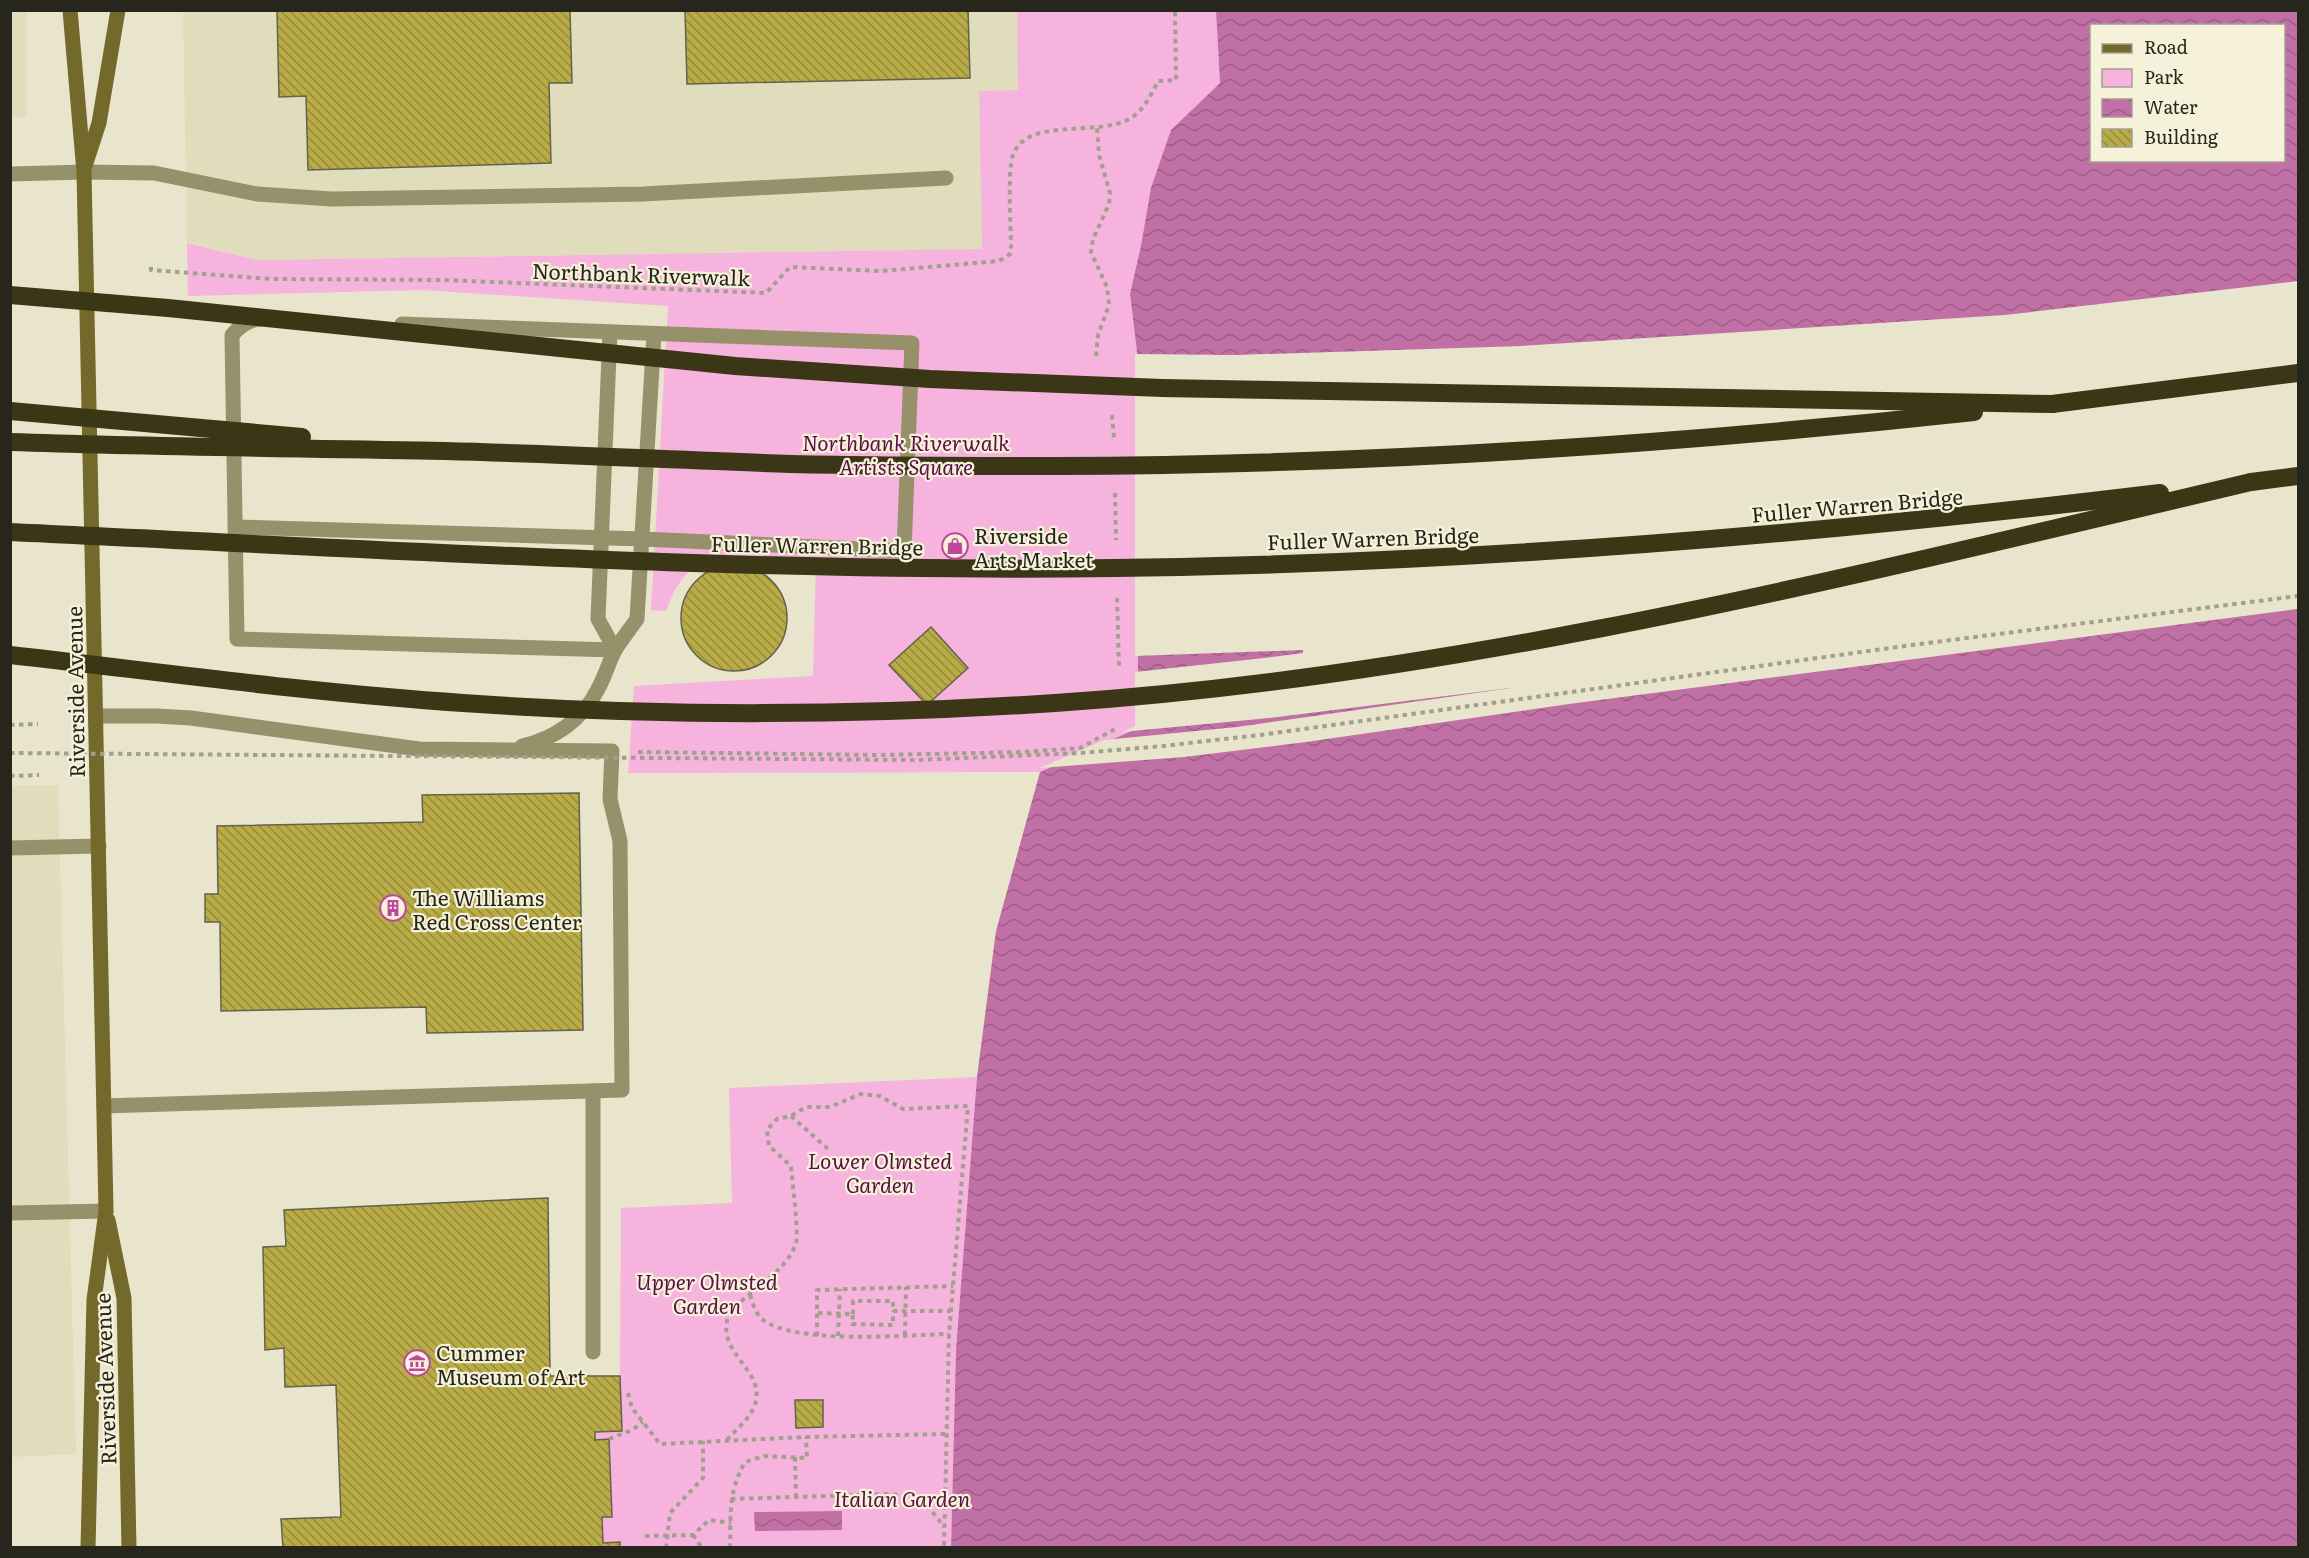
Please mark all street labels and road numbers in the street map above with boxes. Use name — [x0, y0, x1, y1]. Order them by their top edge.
street label: Northbank Riverwalk — [531, 254, 751, 292]
street label: Fuller Warren Bridge — [1750, 479, 1964, 529]
street label: Fuller Warren Bridge — [1266, 518, 1480, 556]
street label: Fuller Warren Bridge — [710, 527, 924, 561]
street label: Riverside Avenue — [57, 606, 91, 778]
street label: Riverside Avenue — [86, 1292, 122, 1466]

